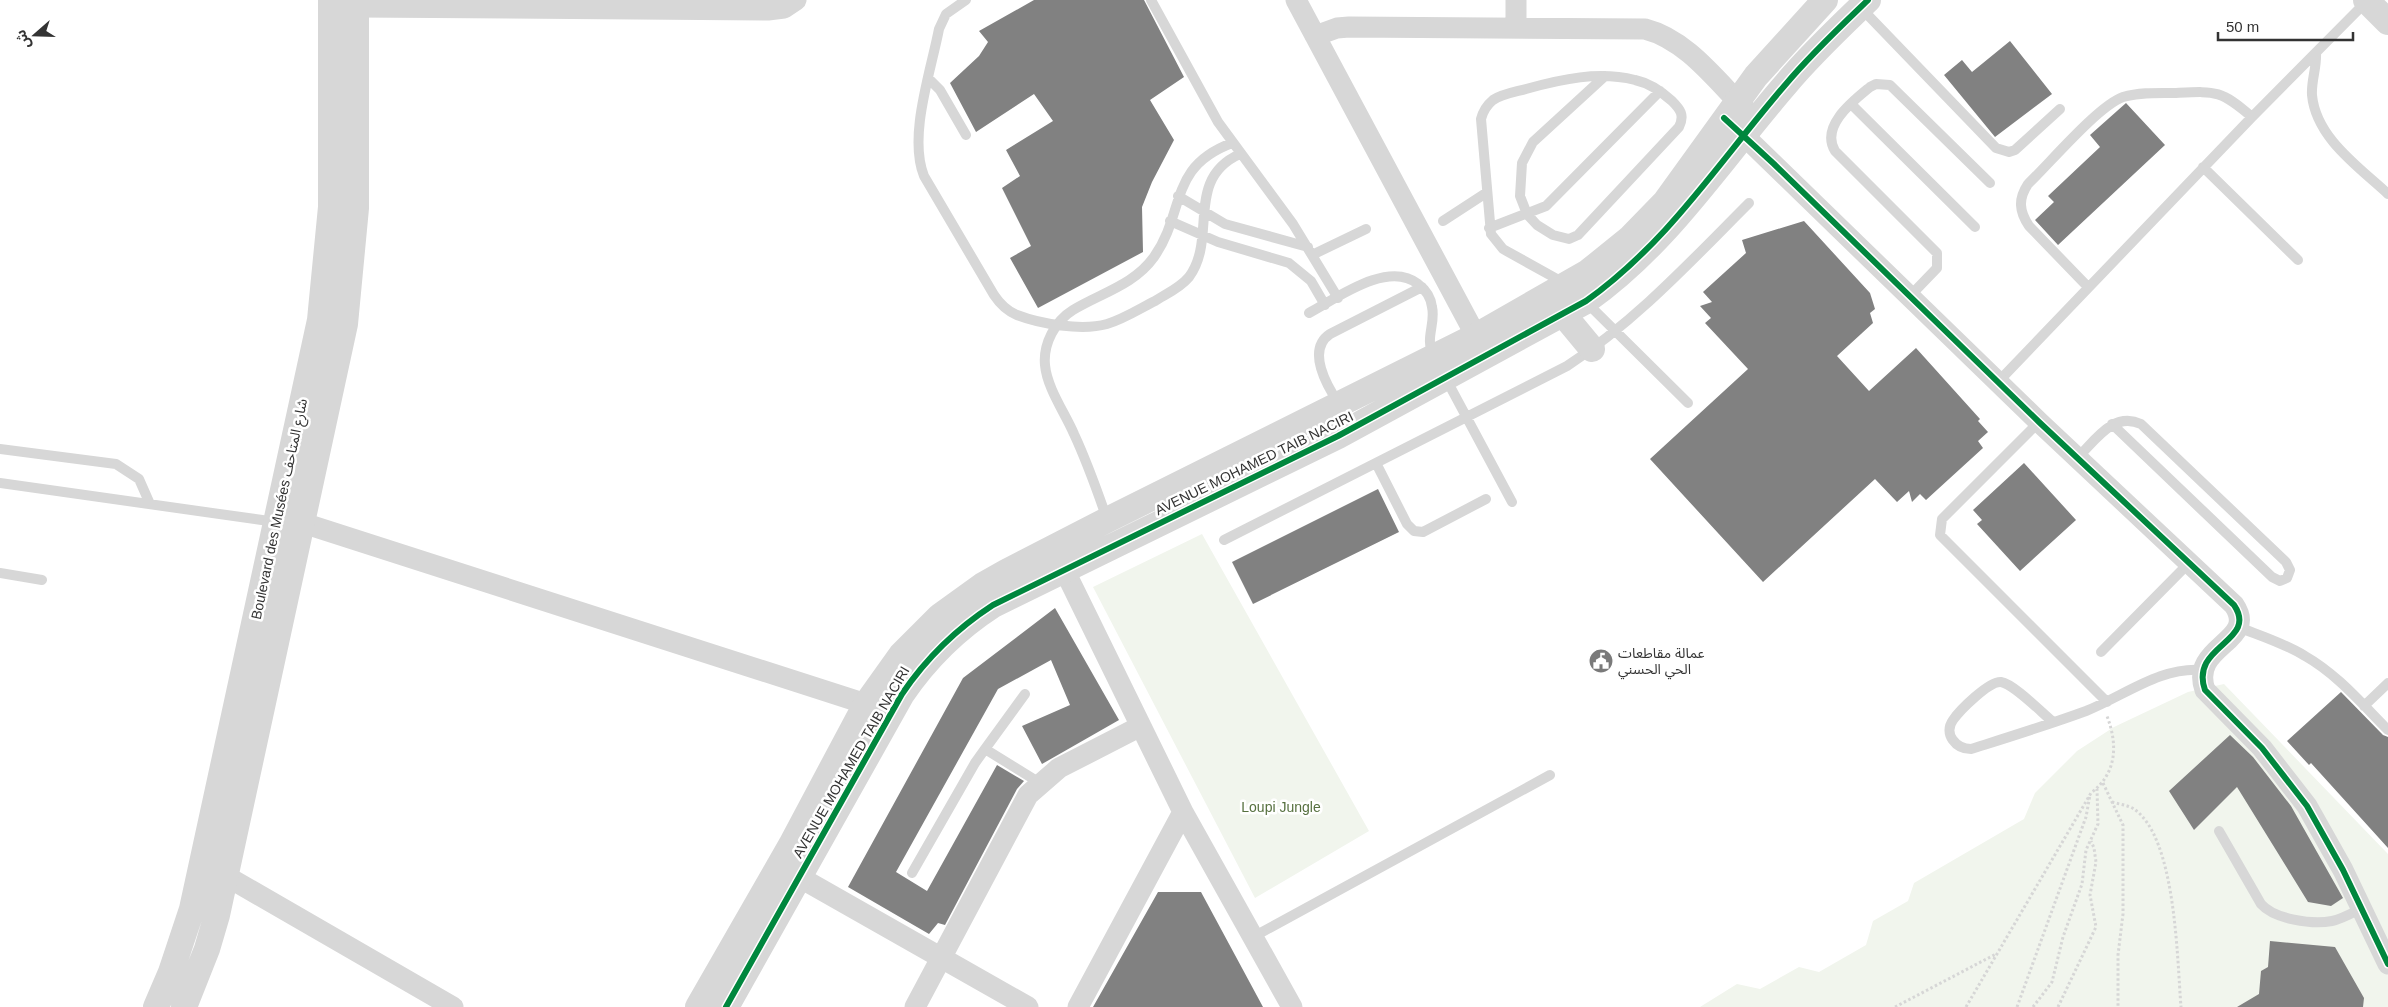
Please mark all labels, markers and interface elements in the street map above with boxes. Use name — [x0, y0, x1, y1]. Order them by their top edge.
north arrow — [10, 10, 60, 60]
scale bar — [2218, 10, 2353, 42]
text: 50 m — [2226, 18, 2259, 35]
text: ش — [12, 28, 34, 51]
street label: Boulevard des Musées شارع المتاحف — [248, 397, 313, 622]
street label: AVENUE MOHAMED TAIB NACIRI — [1152, 408, 1356, 518]
place label: عمالة مقاطعات الحي الحسني — [1618, 645, 1705, 680]
public building icon: عمالة مقاطعات الحي الحسني — [1588, 648, 1614, 674]
street label: AVENUE MOHAMED TAIB NACIRI — [789, 663, 913, 861]
park label: Loupi Jungle — [1241, 799, 1321, 815]

